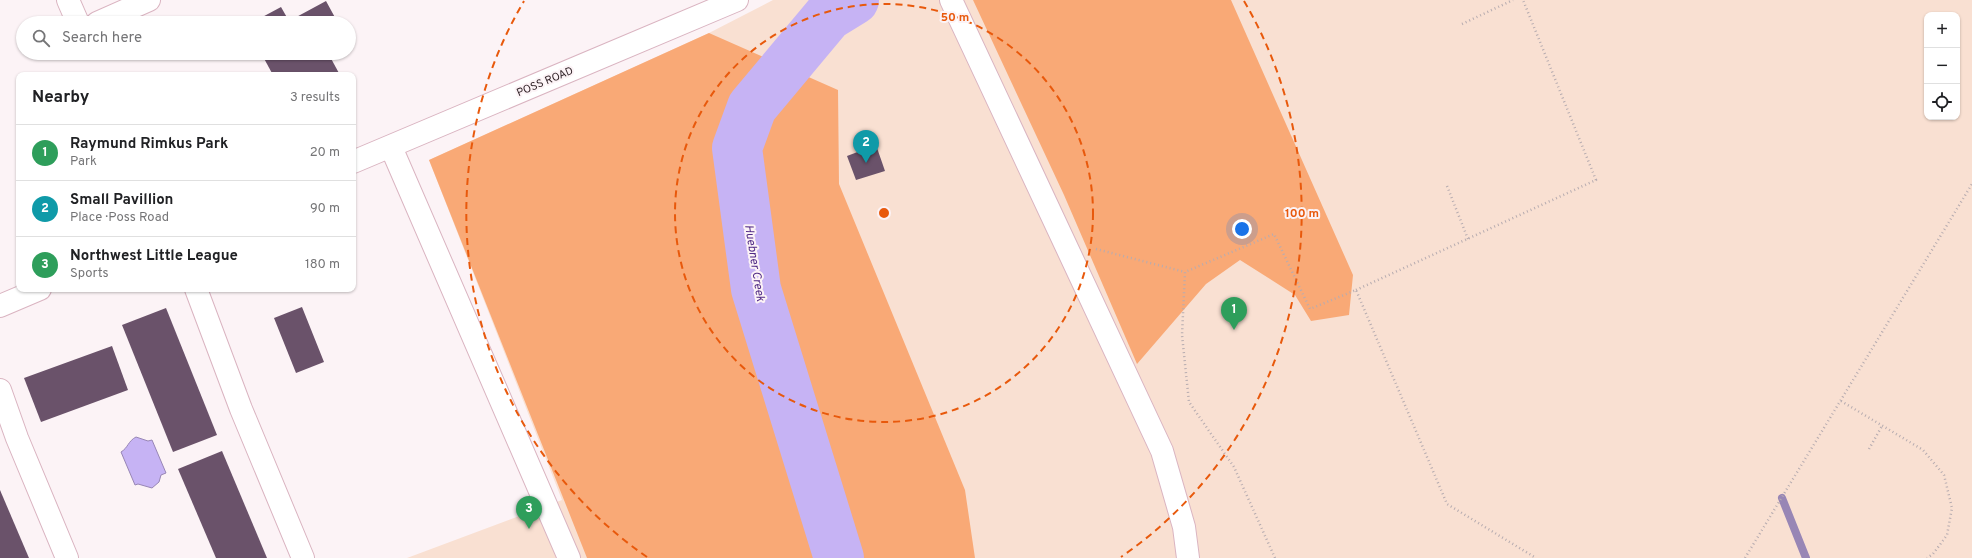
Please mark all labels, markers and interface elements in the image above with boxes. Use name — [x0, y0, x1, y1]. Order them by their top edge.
text: 50 m — [941, 10, 969, 26]
map controls — [1924, 12, 1960, 120]
button: + — [1924, 12, 1960, 48]
search box — [16, 16, 356, 60]
icon: search — [30, 27, 52, 49]
text: Search here — [62, 29, 142, 48]
button: − — [1924, 48, 1960, 84]
street label: POSS ROAD — [514, 64, 576, 100]
button: locate — [1924, 84, 1960, 120]
text: Nearby — [32, 87, 89, 109]
text: 3 results — [290, 90, 340, 106]
pin: 2 — [853, 130, 879, 163]
text: Raymund Rimkus Park — [70, 135, 228, 154]
text: 1 — [42, 145, 48, 161]
text: 20 m — [310, 145, 340, 161]
text: Park — [70, 154, 97, 170]
text: Small Pavillion — [70, 191, 174, 210]
text: 2 — [41, 201, 49, 217]
text: 90 m — [310, 201, 340, 217]
centre of rings — [877, 206, 891, 220]
text: 100 m — [1285, 206, 1319, 222]
text: Place · Poss Road — [70, 210, 169, 226]
your location — [1232, 219, 1252, 239]
water label: Huebner Creek — [740, 223, 768, 303]
text: Northwest Little League — [70, 247, 238, 266]
text: 3 — [41, 257, 49, 273]
text: 180 m — [305, 257, 340, 273]
text: Sports — [70, 266, 109, 282]
pin: 1 — [1221, 297, 1247, 330]
pin: 3 — [516, 496, 542, 529]

